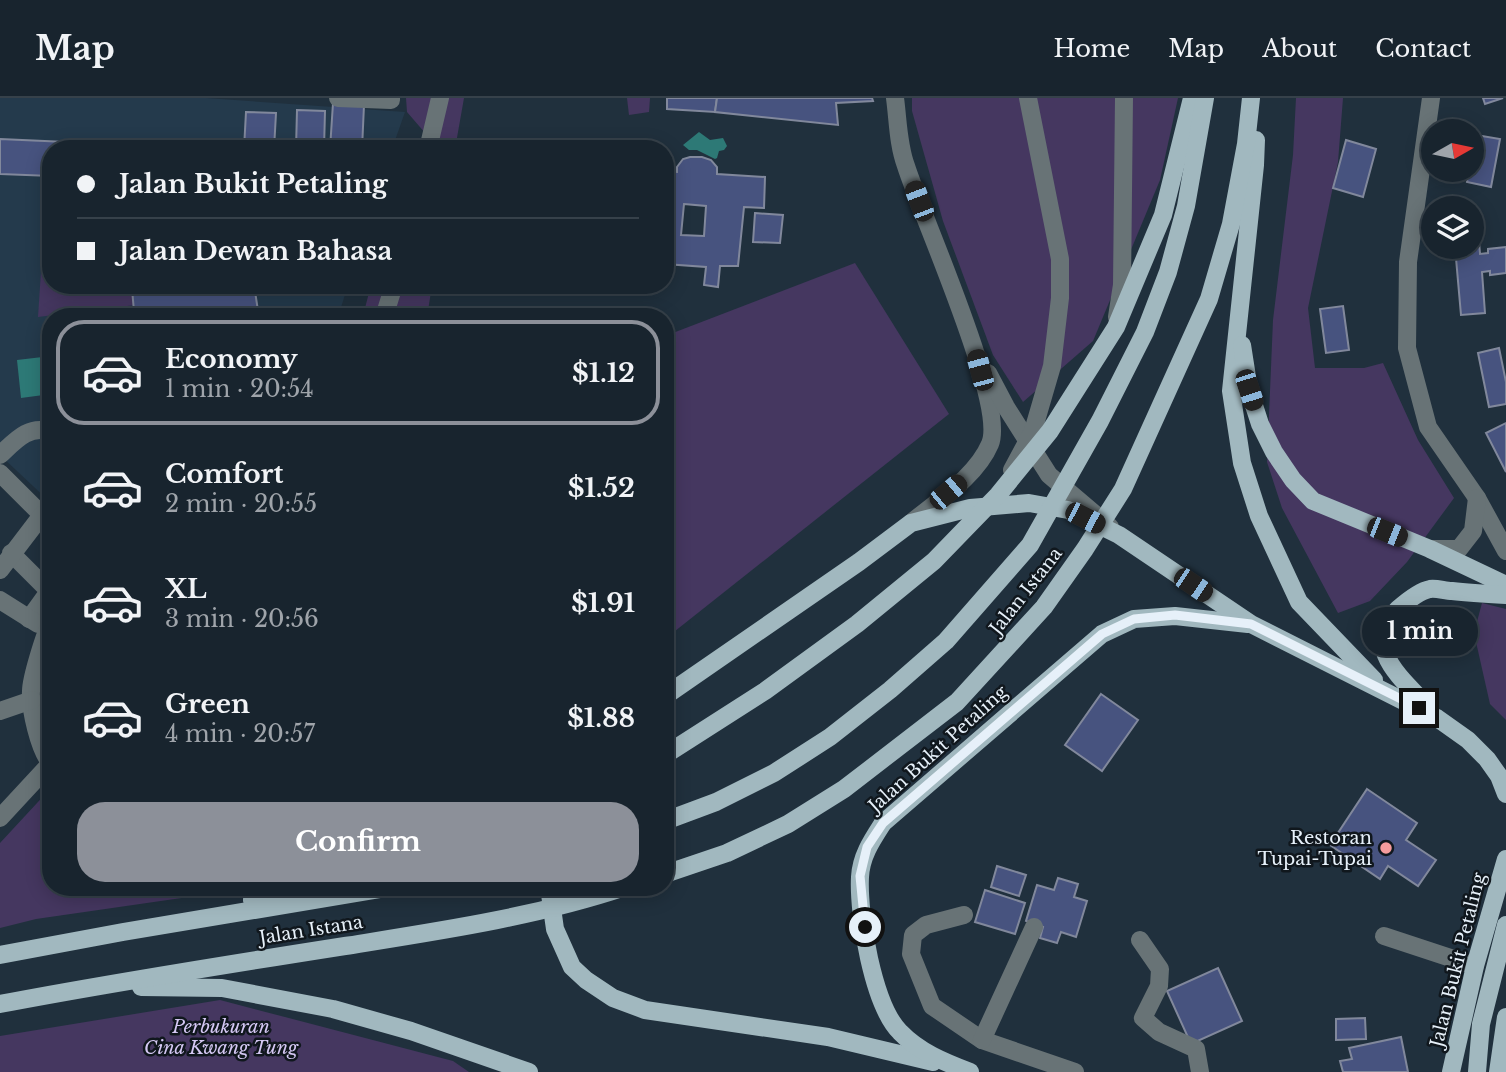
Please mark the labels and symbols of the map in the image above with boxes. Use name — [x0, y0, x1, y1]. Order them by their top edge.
north arrow — [1421, 119, 1484, 182]
car — [902, 178, 937, 224]
car — [965, 347, 996, 393]
car — [1233, 367, 1266, 413]
car — [926, 470, 971, 514]
car — [1062, 499, 1109, 537]
car — [1364, 514, 1411, 550]
street label: Jalan Istana — [984, 543, 1067, 641]
car — [1170, 565, 1217, 605]
callout: 1 min — [1361, 606, 1477, 656]
street label: Jalan Bukit Petaling — [863, 681, 1012, 818]
route end — [1403, 692, 1435, 724]
place label: Restoran Tupai-Tupai — [1258, 827, 1372, 870]
marker: Restoran Tupai-Tupai — [1378, 840, 1394, 856]
street label: Jalan Bukit Petaling — [1425, 870, 1490, 1051]
street label: Jalan Istana — [256, 911, 364, 949]
route start — [849, 911, 881, 943]
park label: Perbukuran Cina Kwang Tung — [144, 1016, 299, 1059]

